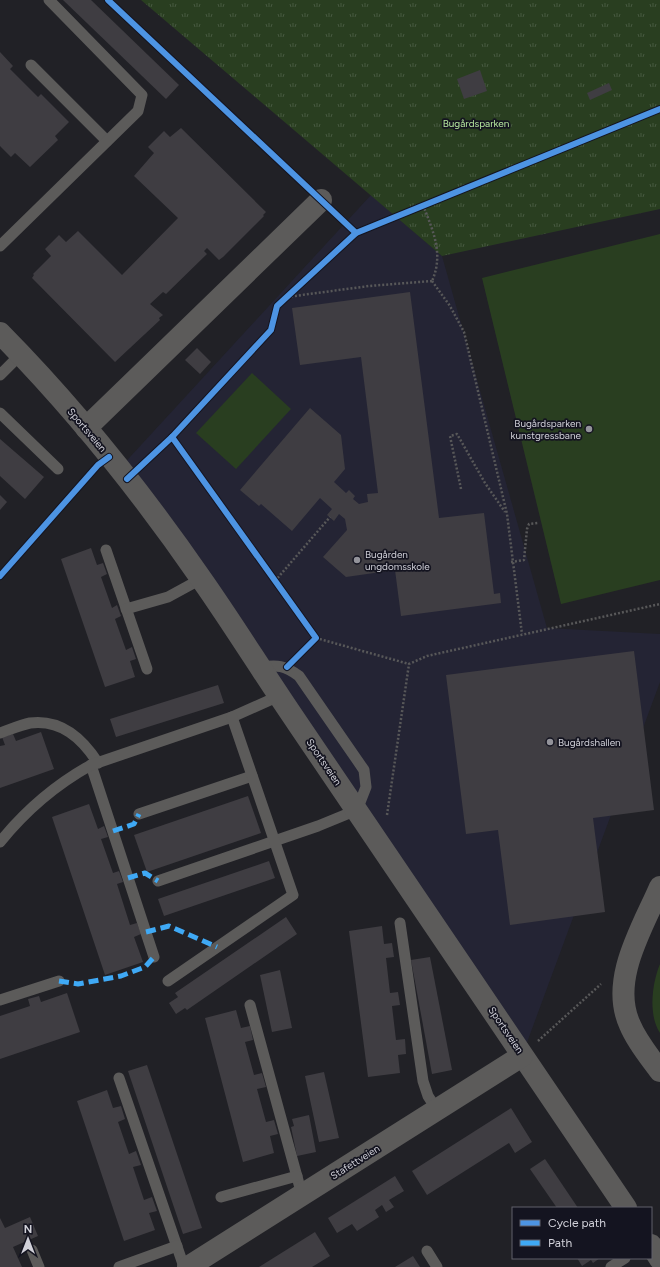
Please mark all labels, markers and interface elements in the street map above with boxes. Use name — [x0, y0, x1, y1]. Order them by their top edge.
park label: Bugårdsparken — [443, 117, 510, 130]
street label: Sportsveien — [65, 405, 109, 455]
place label: Bugårdsparken kunstgressbane — [511, 417, 582, 442]
marker: Bugårdsparken kunstgressbane — [584, 424, 594, 434]
place label: Bugården ungdomsskole — [365, 548, 430, 573]
marker: Bugården ungdomsskole — [352, 555, 362, 565]
street label: Sportsveien — [304, 736, 345, 788]
place label: Bugårdshallen — [558, 736, 621, 749]
marker: Bugårdshallen — [545, 737, 555, 747]
street label: Sportsveien — [486, 1004, 527, 1056]
street label: Stafettveien — [328, 1142, 382, 1182]
legend — [512, 1207, 652, 1259]
text: Cycle path — [548, 1216, 606, 1230]
north arrow — [8, 1219, 48, 1259]
text: N — [24, 1223, 32, 1236]
text: Path — [548, 1236, 572, 1250]

